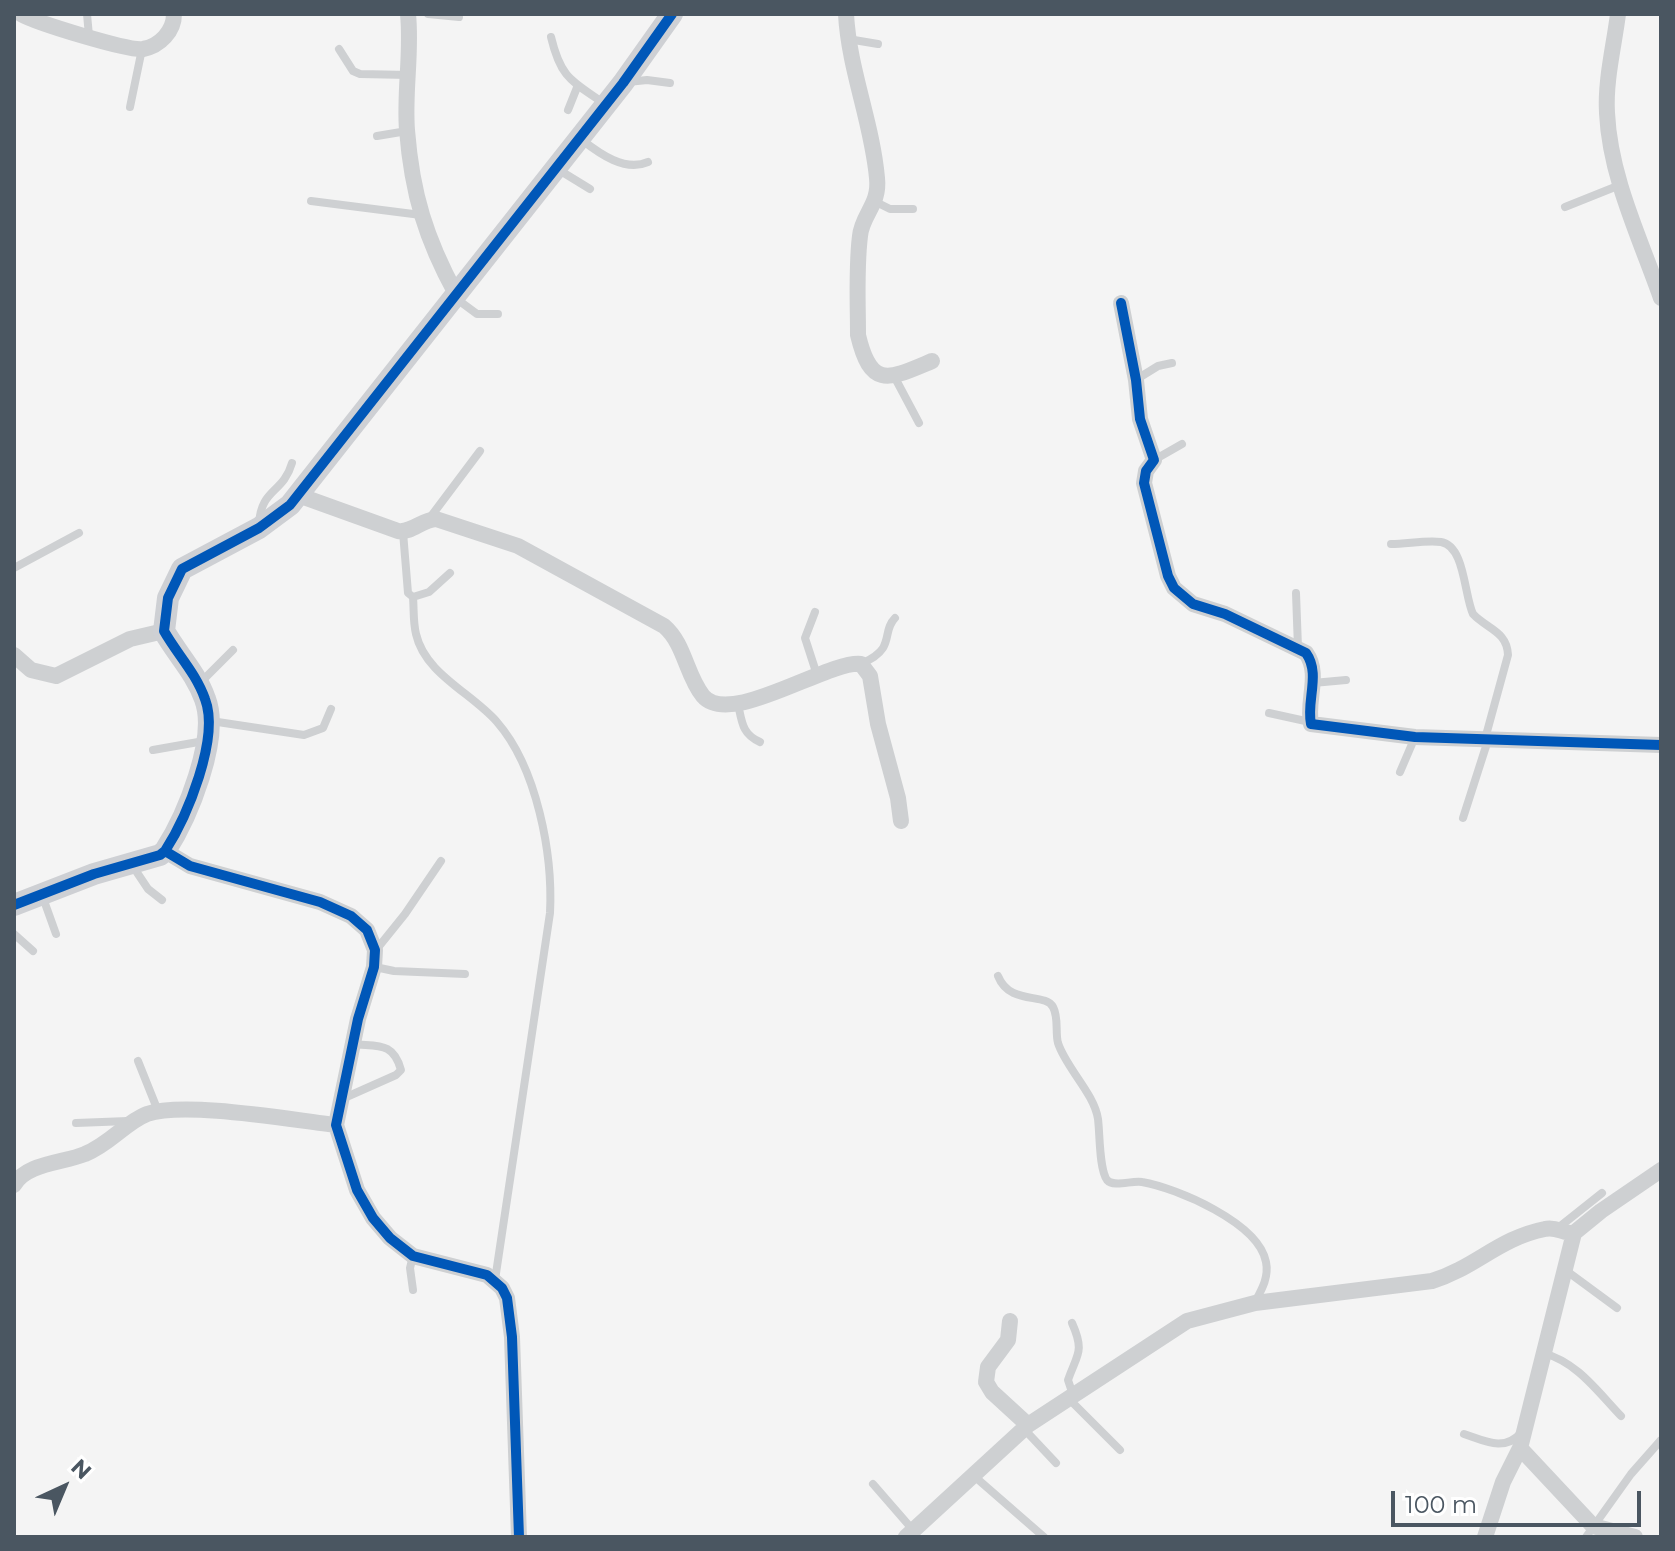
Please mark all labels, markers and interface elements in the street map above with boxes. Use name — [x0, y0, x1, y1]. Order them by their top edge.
north arrow — [24, 1447, 104, 1527]
text: N — [65, 1453, 97, 1485]
scale bar — [1395, 1475, 1645, 1525]
text: 100 m — [1405, 1490, 1477, 1519]

